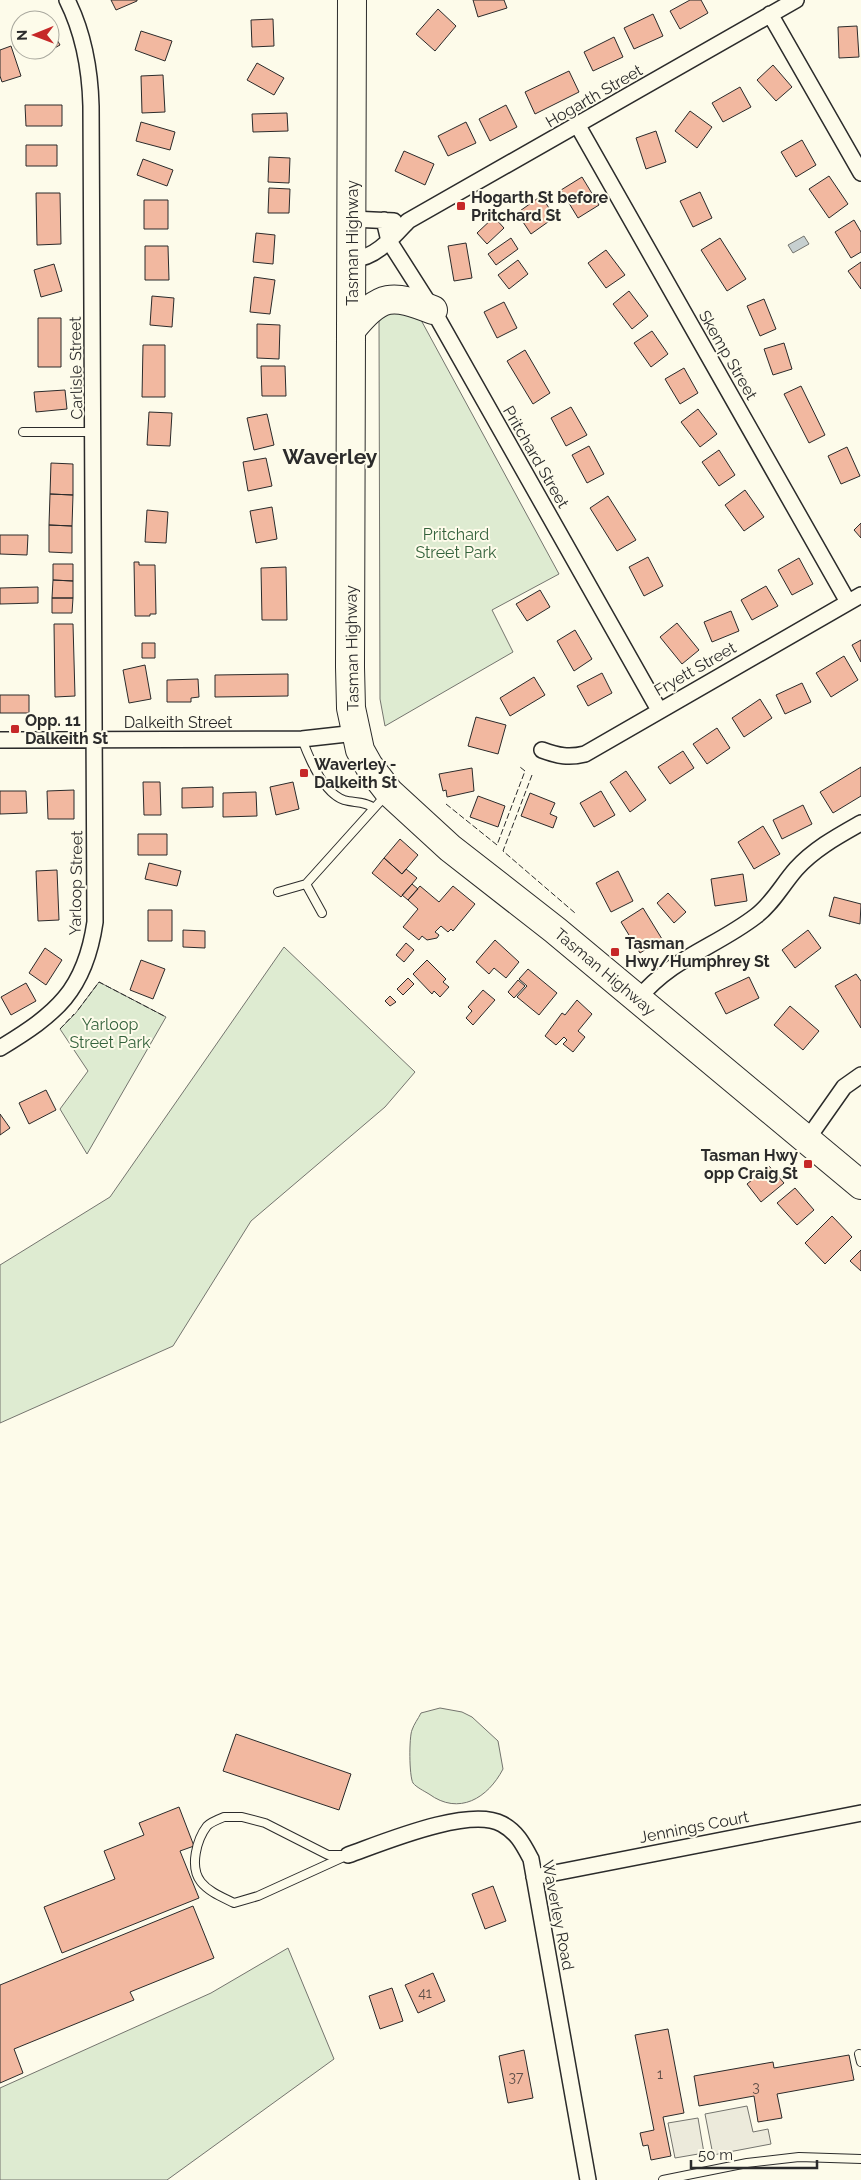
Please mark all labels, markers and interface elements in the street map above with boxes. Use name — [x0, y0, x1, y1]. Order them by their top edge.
north arrow — [10, 10, 60, 60]
text: N — [14, 30, 30, 41]
street label: Hogarth Street — [542, 60, 646, 131]
street label: Tasman Highway — [343, 180, 362, 306]
place label: Hogarth St before Pritchard St — [471, 188, 609, 225]
marker: Hogarth St before Pritchard St — [455, 200, 467, 212]
street label: Skemp Street — [695, 307, 762, 404]
street label: Carlisle Street — [66, 316, 86, 420]
street label: Pritchard Street — [499, 403, 573, 512]
district label: Waverley — [283, 444, 378, 469]
park label: Pritchard Street Park — [415, 525, 497, 562]
street label: Tasman Highway — [341, 585, 363, 711]
street label: Fryett Street — [651, 638, 740, 700]
place label: Opp. 11 Dalkeith St — [25, 711, 108, 748]
street label: Dalkeith Street — [124, 713, 233, 732]
marker: Opp. 11 Dalkeith St — [9, 723, 21, 735]
place label: Waverley - Dalkeith St — [314, 755, 397, 792]
marker: Waverley - Dalkeith St — [298, 767, 310, 779]
street label: Yarloop Street — [66, 830, 86, 936]
street label: Tasman Highway — [551, 924, 659, 1020]
place label: Tasman Hwy/Humphrey St — [625, 934, 770, 971]
marker: Tasman Hwy/Humphrey St — [609, 946, 621, 958]
park label: Yarloop Street Park — [69, 1015, 151, 1052]
place label: Tasman Hwy opp Craig St — [701, 1146, 798, 1183]
marker: Tasman Hwy opp Craig St — [802, 1158, 814, 1170]
street label: Jennings Court — [638, 1807, 751, 1847]
street label: Waverley Road — [538, 1858, 578, 1972]
house number: 41 — [418, 1985, 432, 2001]
house number: 1 — [657, 2066, 663, 2082]
house number: 37 — [509, 2069, 524, 2085]
house number: 3 — [752, 2079, 760, 2095]
scale bar — [691, 2138, 817, 2170]
text: 50 m — [698, 2146, 733, 2164]

